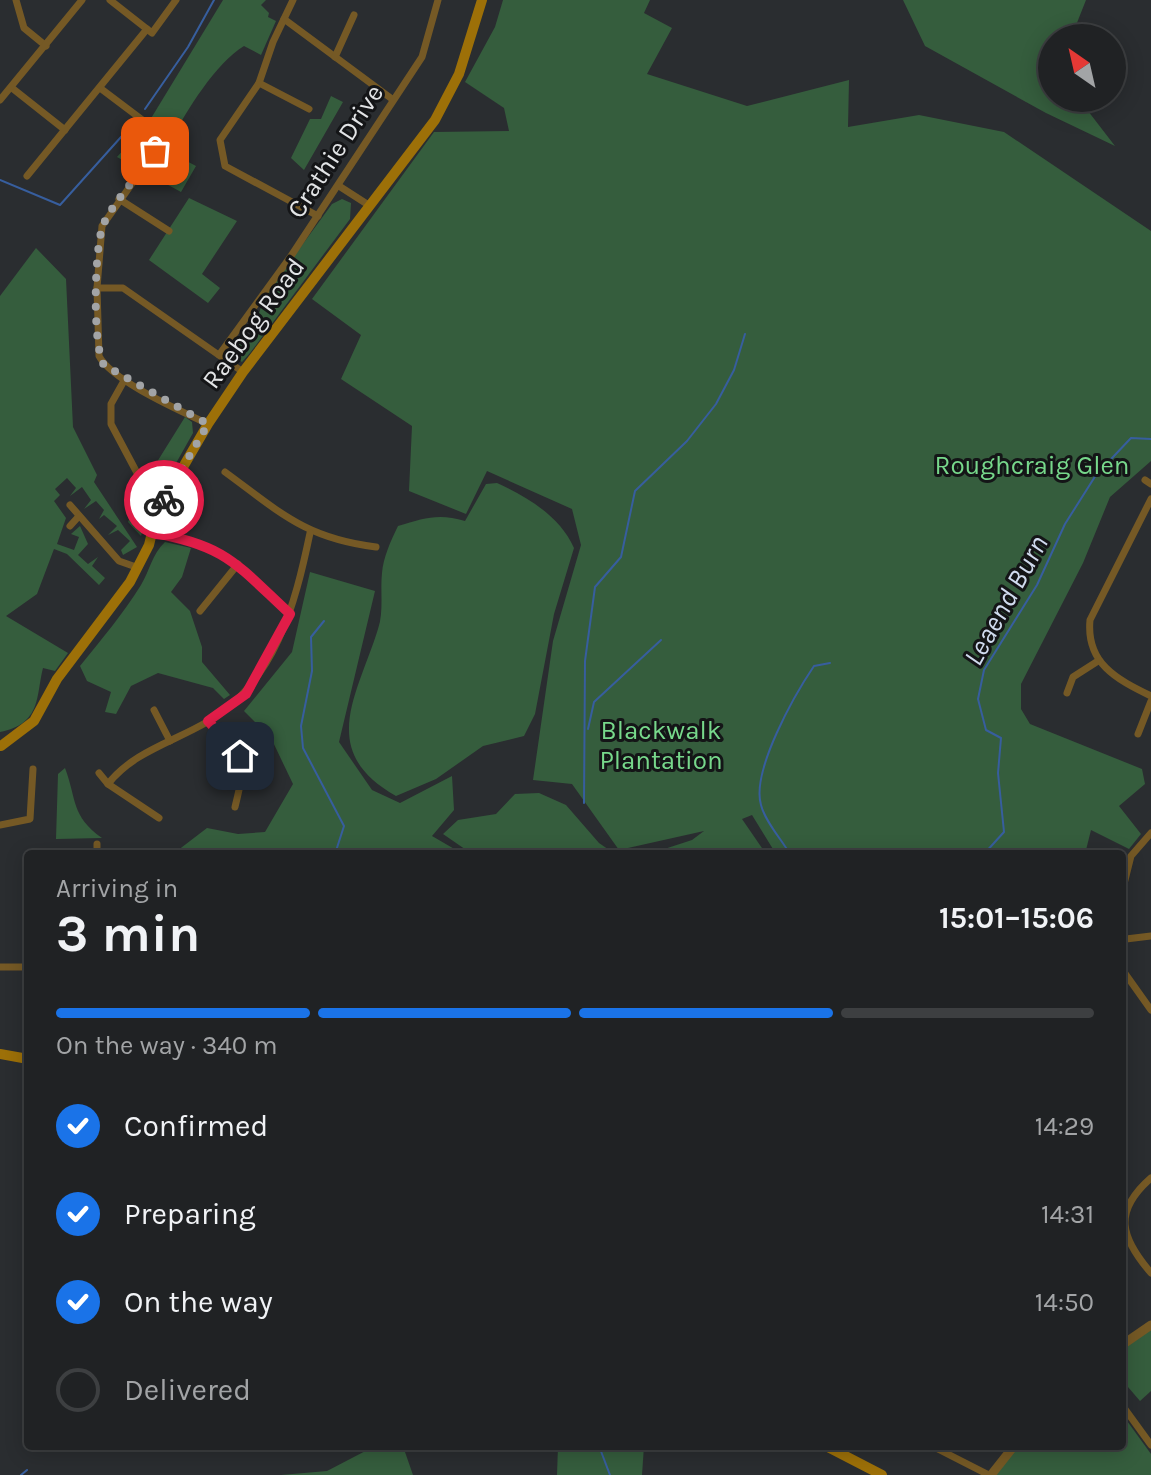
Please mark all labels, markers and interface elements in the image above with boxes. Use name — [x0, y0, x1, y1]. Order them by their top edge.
north arrow — [1038, 24, 1126, 112]
map controls — [1038, 24, 1126, 112]
street label: Crathie Drive — [281, 79, 390, 224]
pin — [121, 117, 189, 185]
icon: bag — [133, 129, 177, 173]
street label: Raebog Road — [196, 252, 311, 395]
park label: Roughcraig Glen — [934, 450, 1130, 481]
courier — [124, 460, 204, 540]
icon: bike — [142, 478, 186, 522]
water label: Leaend Burn — [956, 529, 1055, 671]
park label: Blackwalk Plantation — [599, 715, 723, 776]
pin — [206, 722, 274, 790]
icon: home — [218, 734, 262, 778]
text: Arriving in — [56, 873, 178, 904]
text: 15:01–15:06 — [939, 900, 1094, 936]
text: 3 min — [56, 903, 200, 964]
text: On the way · 340 m — [56, 1030, 278, 1061]
icon: check — [56, 1104, 100, 1148]
text: Confirmed — [124, 1108, 268, 1144]
text: 14:29 — [1035, 1111, 1094, 1142]
icon: check — [56, 1192, 100, 1236]
text: Preparing — [124, 1196, 256, 1232]
text: 14:31 — [1041, 1199, 1094, 1230]
icon: check — [56, 1280, 100, 1324]
text: On the way — [124, 1284, 273, 1320]
text: 14:50 — [1035, 1287, 1094, 1318]
text: Delivered — [124, 1372, 251, 1408]

